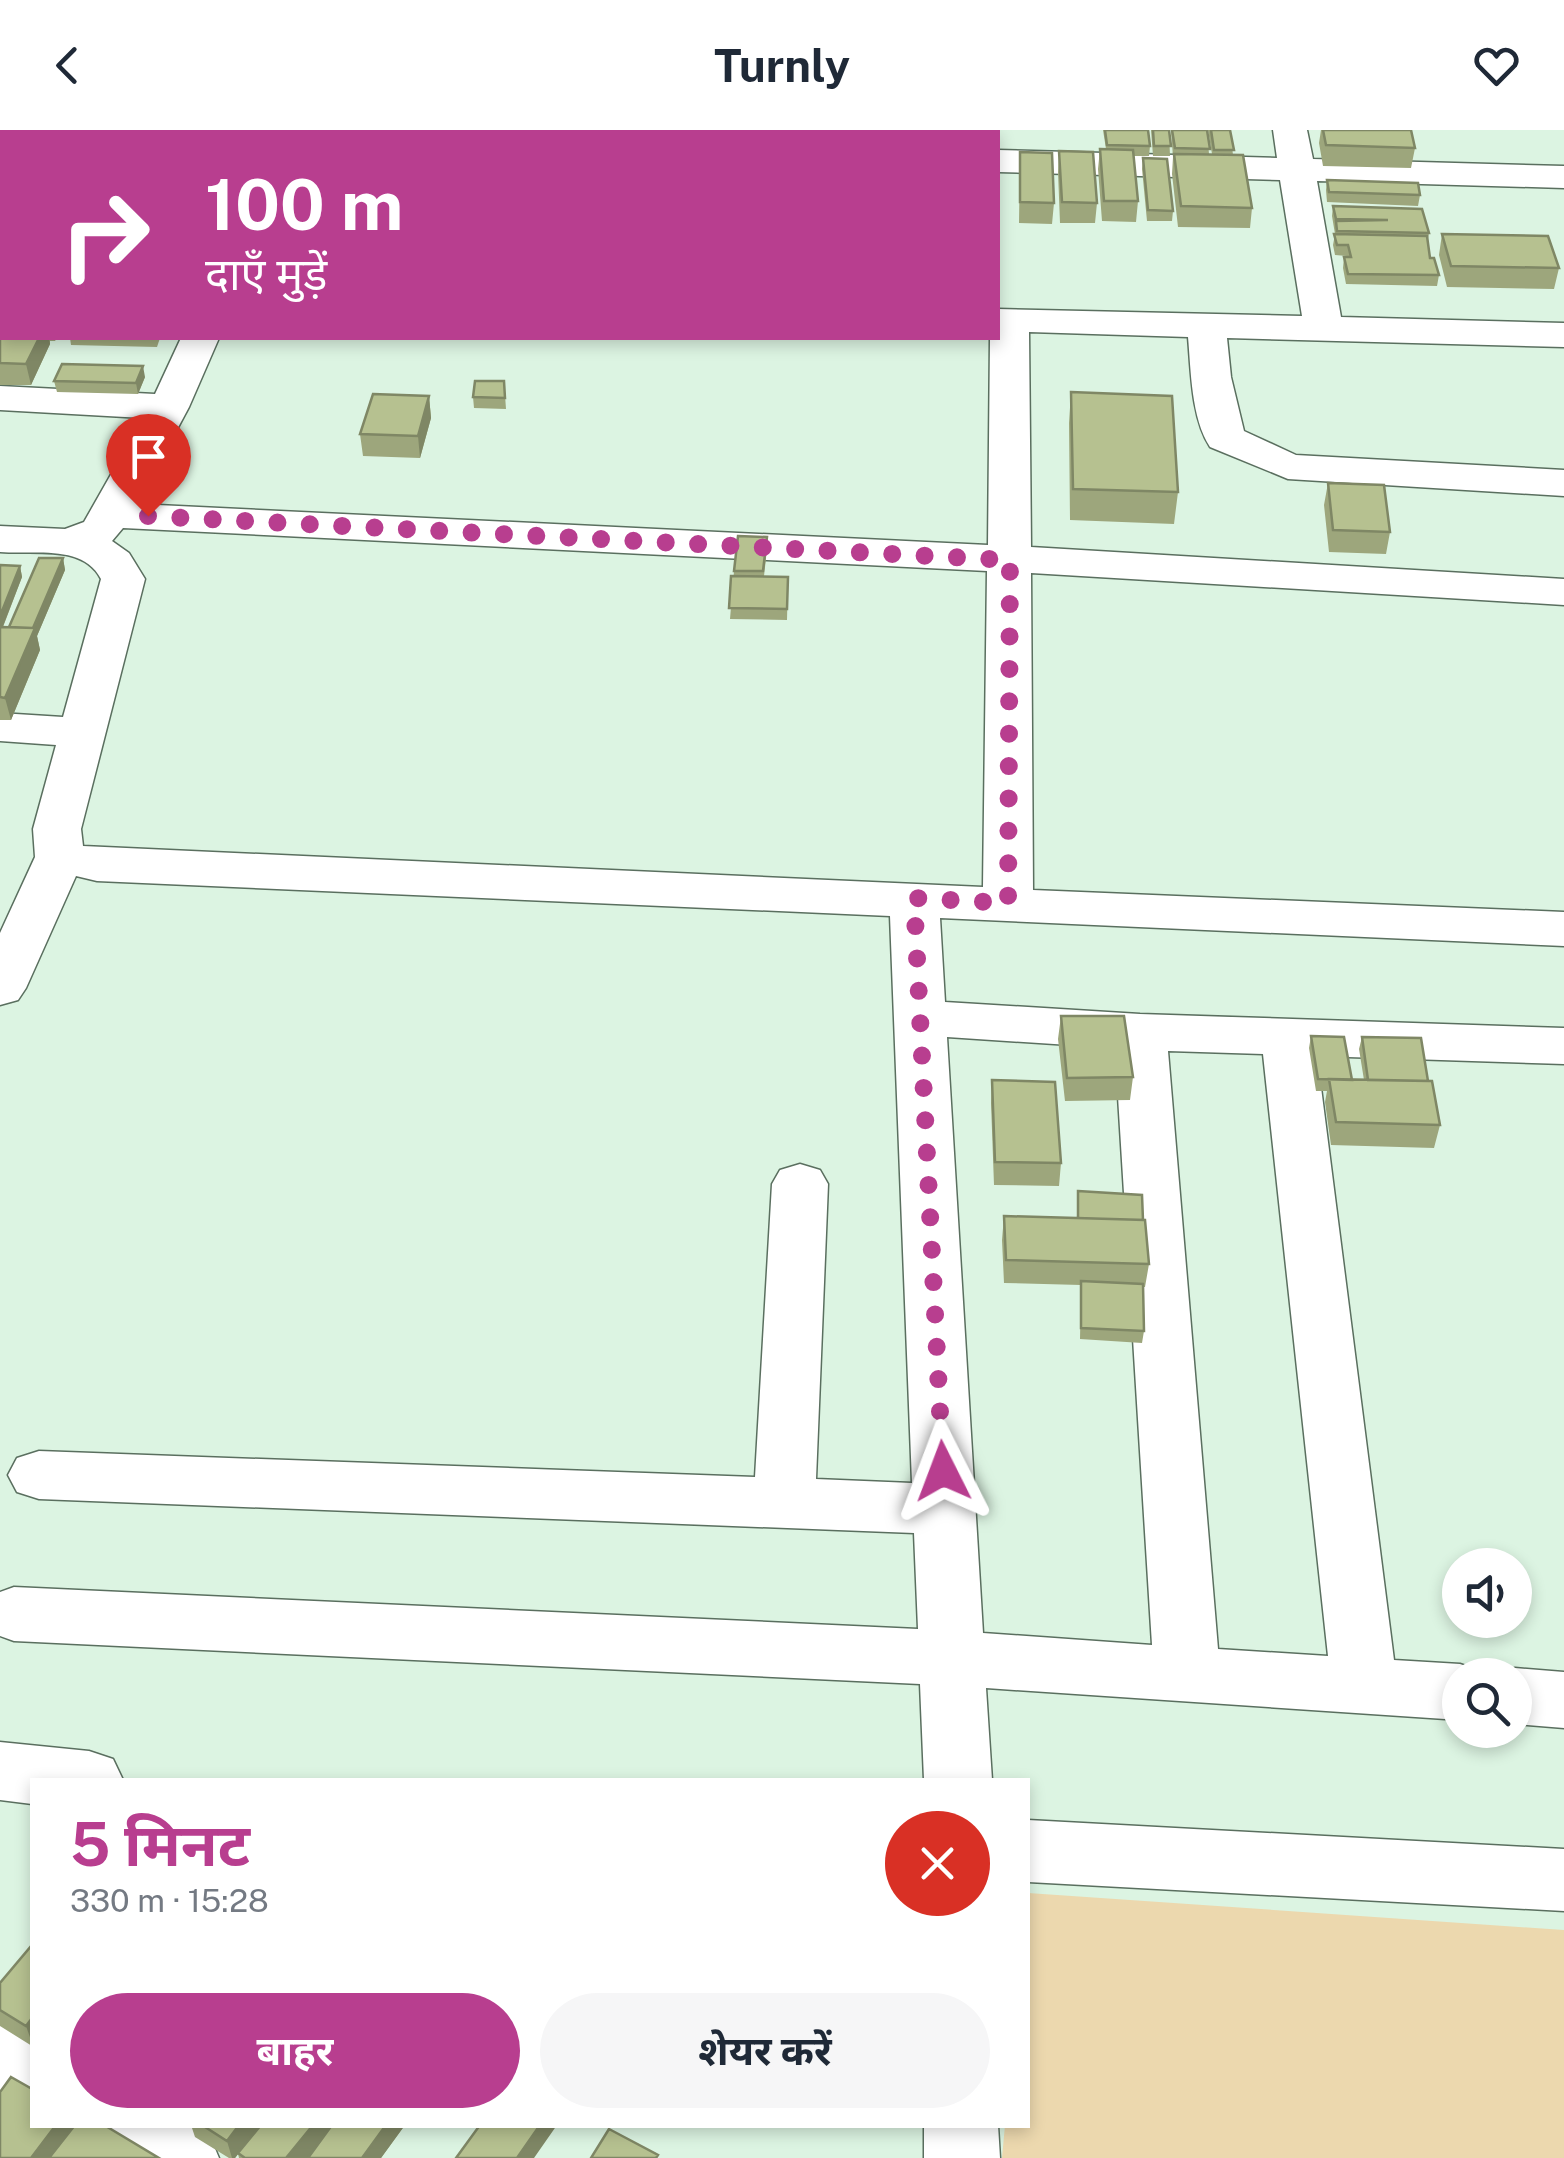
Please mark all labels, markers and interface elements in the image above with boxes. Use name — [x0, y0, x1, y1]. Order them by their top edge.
icon: back — [40, 38, 95, 93]
icon: heart — [1469, 38, 1524, 93]
text: Turnly — [714, 39, 850, 92]
text: 100 m — [205, 163, 403, 246]
icon: right — [40, 170, 170, 300]
text: दाएँ मुड़ें — [205, 247, 327, 300]
pin — [106, 414, 191, 517]
icon: arrive — [121, 429, 176, 484]
position arrow — [891, 1419, 995, 1523]
map controls — [1442, 1548, 1532, 1748]
button: sound — [1442, 1548, 1532, 1638]
button: search — [1442, 1658, 1532, 1748]
text: 5 मिनट — [70, 1809, 250, 1880]
button: close — [885, 1811, 990, 1916]
text: 330 m · 15:28 — [70, 1882, 269, 1919]
button: बाहर — [70, 1993, 520, 2108]
button: शेयर करें — [540, 1993, 990, 2108]

